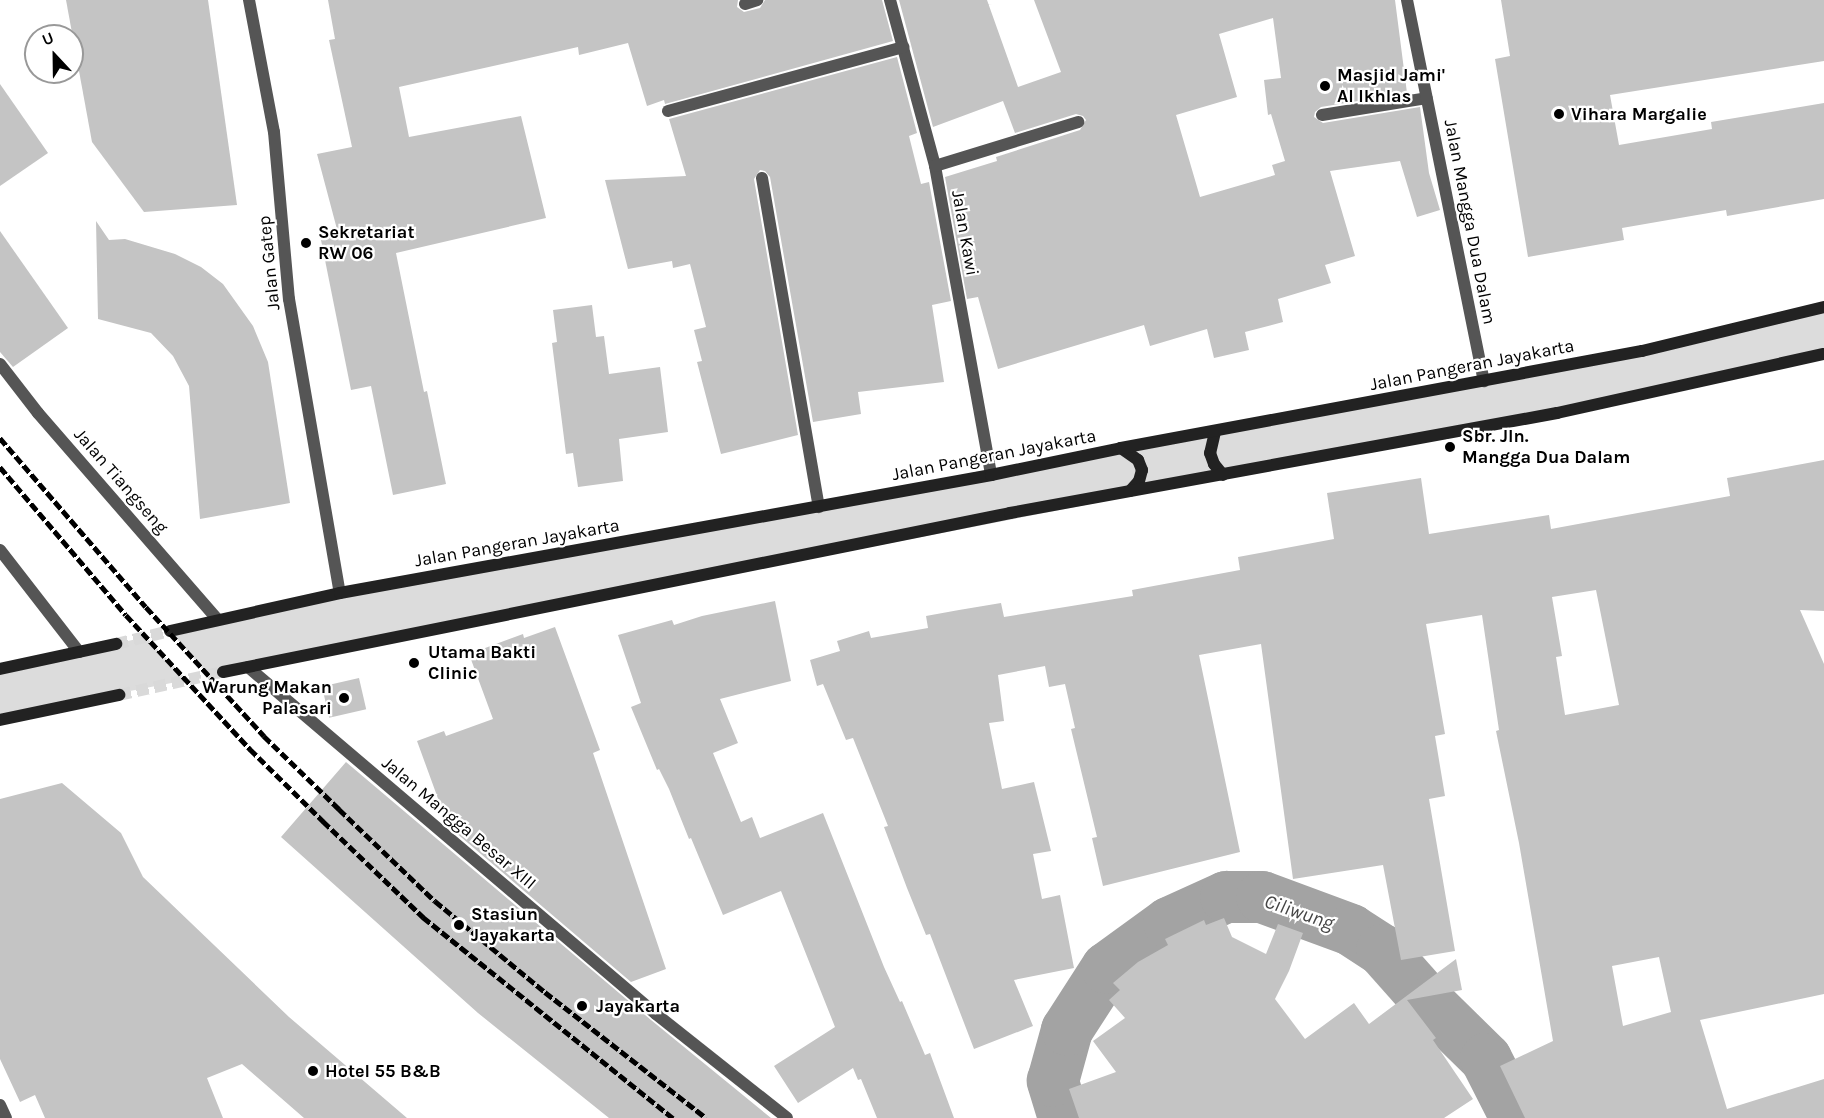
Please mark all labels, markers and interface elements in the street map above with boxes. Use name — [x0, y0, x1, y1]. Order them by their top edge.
north arrow — [24, 24, 84, 84]
text: U — [39, 28, 56, 50]
place label: Masjid Jami' Al Ikhlas — [1337, 65, 1445, 107]
marker: Masjid Jami' Al Ikhlas — [1318, 79, 1332, 93]
place label: Vihara Margalie — [1571, 103, 1707, 125]
marker: Vihara Margalie — [1552, 107, 1566, 121]
street label: Jalan Mangga Dua Dalam — [1440, 118, 1500, 326]
street label: Jalan Kawi — [947, 189, 983, 277]
street label: Jalan Gatep — [253, 214, 285, 312]
place label: Sekretariat RW 06 — [318, 222, 414, 264]
marker: Sekretariat RW 06 — [299, 236, 313, 250]
street label: Jalan Pangeran Jayakarta — [1368, 335, 1576, 395]
street label: Jalan Tiangseng — [69, 424, 173, 538]
street label: Jalan Pangeran Jayakarta — [890, 425, 1098, 485]
place label: Sbr. Jln. Mangga Dua Dalam — [1462, 426, 1630, 468]
marker: Sbr. Jln. Mangga Dua Dalam — [1443, 440, 1457, 454]
street label: Jalan Pangeran Jayakarta — [413, 514, 621, 572]
place label: Utama Bakti Clinic — [428, 642, 536, 684]
marker: Utama Bakti Clinic — [405, 654, 423, 672]
place label: Warung Makan Palasari — [202, 677, 332, 720]
marker: Warung Makan Palasari — [337, 691, 351, 705]
street label: Jalan Mangga Besar XIII — [377, 752, 541, 894]
water label: Ciliwung — [1261, 889, 1337, 935]
place label: Stasiun Jayakarta — [471, 904, 555, 946]
marker: Stasiun Jayakarta — [452, 918, 466, 932]
place label: Jayakarta — [596, 995, 680, 1017]
marker: Jayakarta — [573, 997, 591, 1015]
place label: Hotel 55 B&B — [325, 1060, 441, 1082]
marker: Hotel 55 B&B — [306, 1064, 320, 1078]

